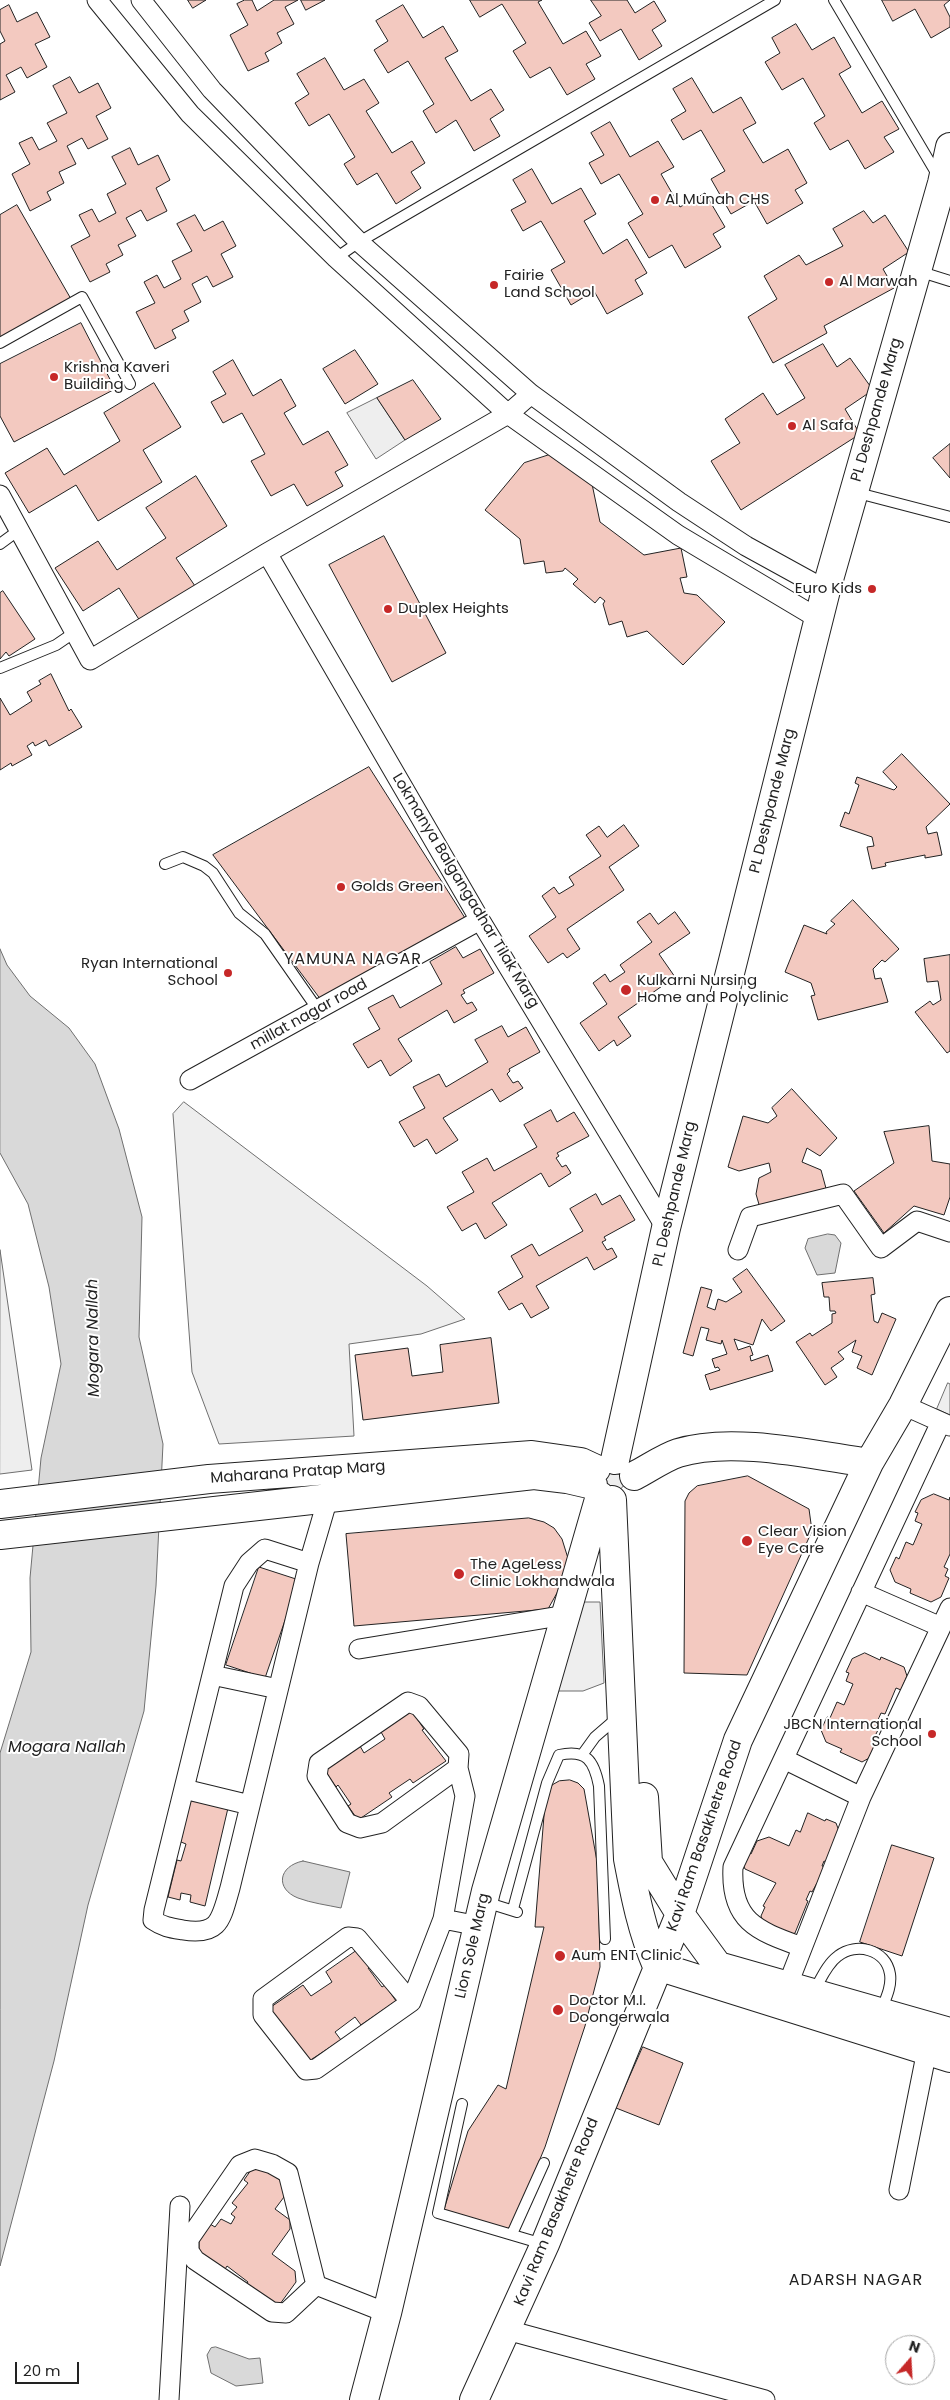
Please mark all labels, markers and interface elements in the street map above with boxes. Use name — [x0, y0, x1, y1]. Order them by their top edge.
place label: Al Munah CHS — [665, 191, 769, 209]
marker: Al Munah CHS — [649, 194, 661, 206]
place label: Fairie Land School — [504, 267, 595, 302]
place label: Al Marwah — [839, 273, 917, 291]
marker: Al Marwah — [823, 276, 835, 288]
marker: Fairie Land School — [488, 279, 500, 291]
street label: PL Deshpande Marg — [848, 336, 906, 484]
place label: Krishna Kaveri Building — [64, 359, 170, 394]
marker: Krishna Kaveri Building — [48, 371, 60, 383]
place label: Al Safa — [802, 417, 854, 435]
marker: Al Safa — [786, 420, 798, 432]
place label: Euro Kids — [795, 580, 862, 598]
marker: Euro Kids — [866, 583, 878, 595]
place label: Duplex Heights — [398, 600, 509, 618]
marker: Duplex Heights — [382, 603, 394, 615]
street label: PL Deshpande Marg — [746, 727, 800, 875]
street label: Lokmanya Balgangadhar Tilak Marg — [388, 770, 542, 1012]
place label: Golds Green — [351, 878, 443, 896]
marker: Golds Green — [335, 881, 347, 893]
district label: YAMUNA NAGAR — [283, 950, 423, 970]
place label: Ryan International School — [81, 955, 218, 990]
marker: Ryan International School — [222, 967, 234, 979]
place label: Kulkarni Nursing Home and Polyclinic — [637, 972, 789, 1007]
street label: millat nagar road — [247, 975, 371, 1055]
marker: Kulkarni Nursing Home and Polyclinic — [619, 983, 633, 997]
street label: PL Deshpande Marg — [650, 1120, 700, 1268]
water label: Mogara Nallah — [83, 1279, 105, 1397]
street label: Maharana Pratap Marg — [210, 1458, 386, 1488]
place label: Clear Vision Eye Care — [758, 1523, 847, 1558]
marker: Clear Vision Eye Care — [740, 1534, 754, 1548]
place label: The AgeLess Clinic Lokhandwala — [470, 1556, 615, 1591]
marker: The AgeLess Clinic Lokhandwala — [452, 1567, 466, 1581]
place label: JBCN International School — [783, 1716, 922, 1751]
marker: JBCN International School — [926, 1728, 938, 1740]
water label: Mogara Nallah — [8, 1738, 126, 1758]
street label: Kavi Ram Basakhetre Road — [664, 1738, 746, 1934]
street label: Lion Sole Marg — [452, 1892, 494, 2000]
place label: Aum ENT Clinic — [571, 1947, 682, 1965]
marker: Aum ENT Clinic — [553, 1949, 567, 1963]
place label: Doctor M.I. Doongerwala — [569, 1992, 670, 2027]
marker: Doctor M.I. Doongerwala — [551, 2003, 565, 2017]
street label: Kavi Ram Basakhetre Road — [511, 2115, 603, 2309]
district label: ADARSH NAGAR — [787, 2271, 925, 2291]
north arrow — [885, 2335, 935, 2385]
text: N — [906, 2336, 923, 2358]
scale bar — [18, 2352, 81, 2384]
text: 20 m — [23, 2360, 61, 2381]

